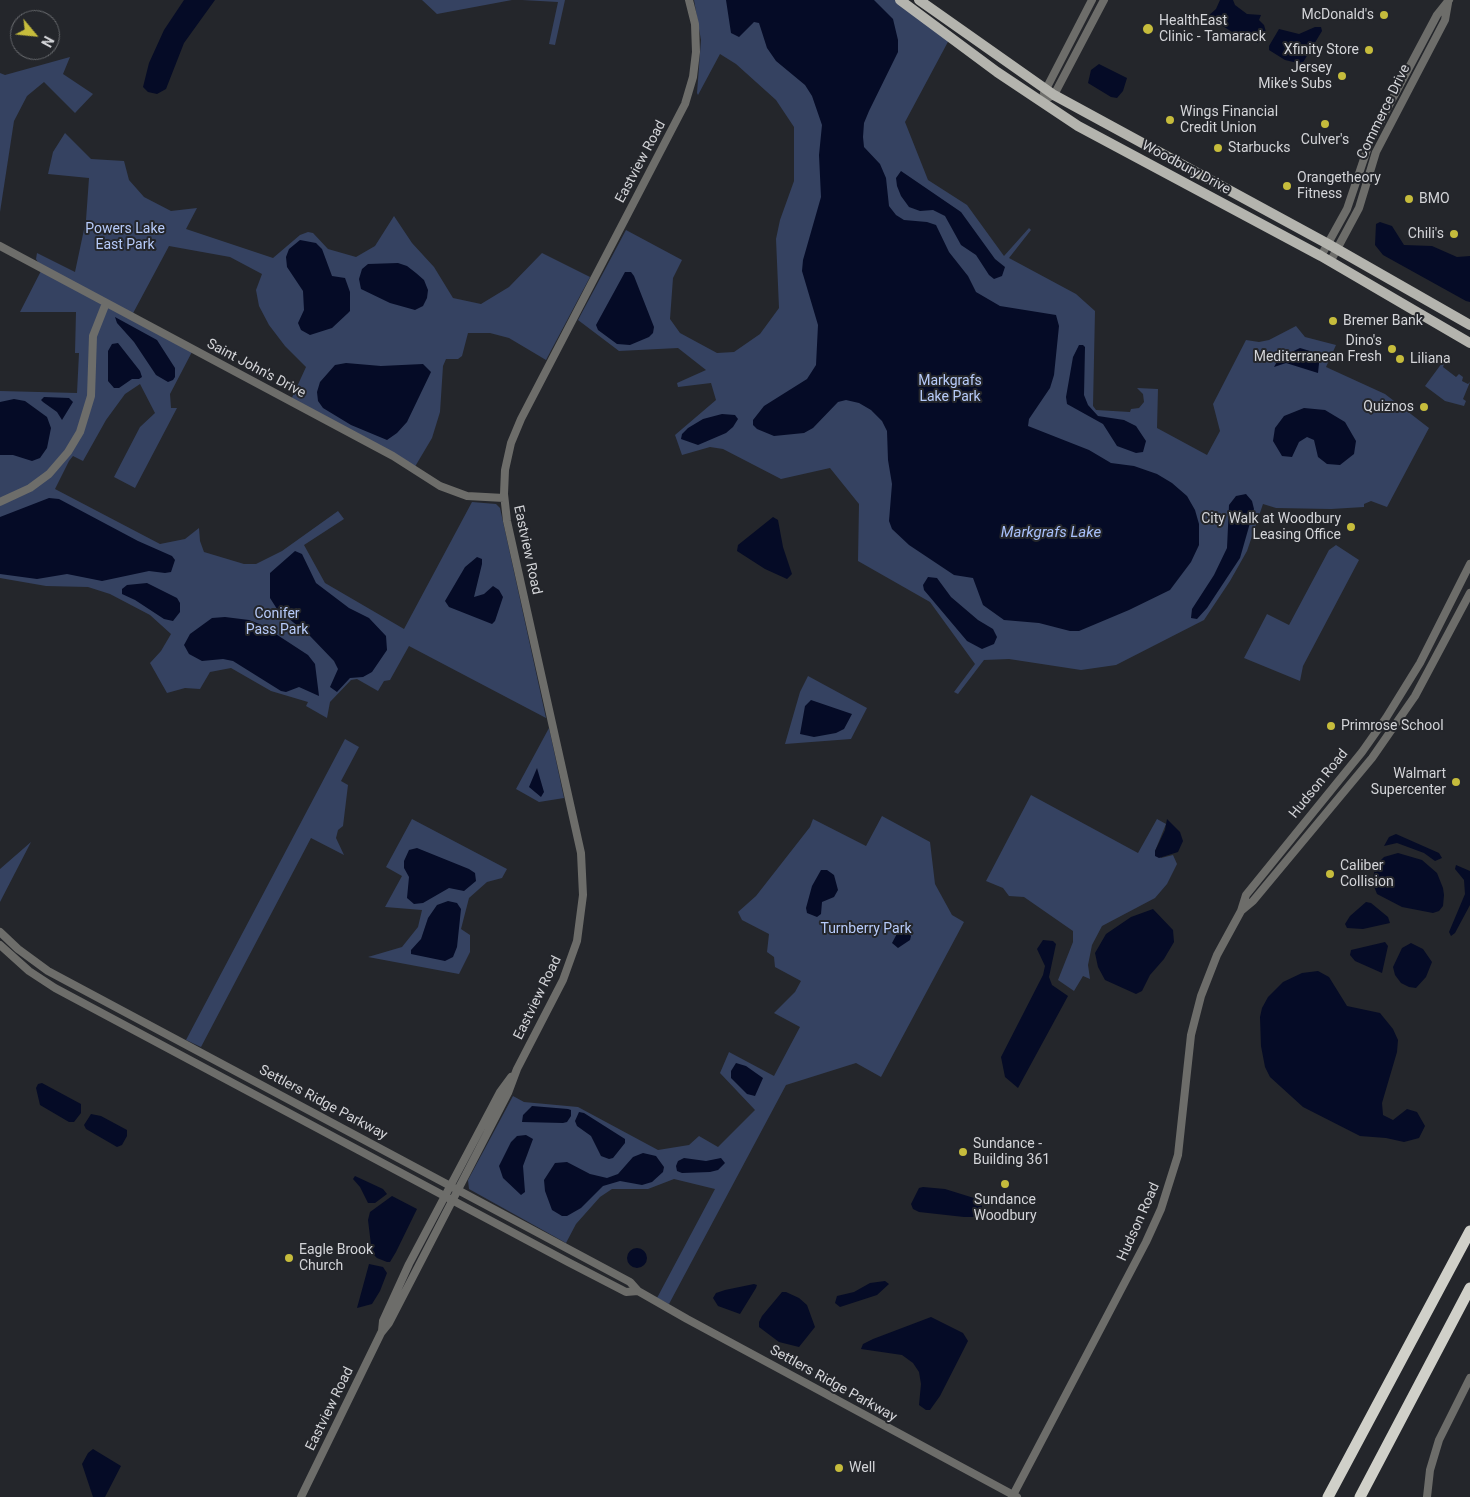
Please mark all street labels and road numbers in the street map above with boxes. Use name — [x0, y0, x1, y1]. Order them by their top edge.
street label: Commerce Drive — [1354, 62, 1414, 162]
street label: Eastview Road — [612, 118, 670, 206]
street label: Woodbury Drive — [1139, 138, 1233, 198]
street label: Saint John's Drive — [204, 336, 308, 402]
street label: Eastview Road — [509, 504, 545, 596]
street label: Hudson Road — [1286, 746, 1352, 822]
street label: Eastview Road — [510, 953, 566, 1043]
street label: Settlers Ridge Parkway — [256, 1062, 390, 1144]
street label: Hudson Road — [1114, 1180, 1164, 1264]
street label: Settlers Ridge Parkway — [767, 1342, 899, 1426]
street label: Eastview Road — [302, 1364, 358, 1454]

